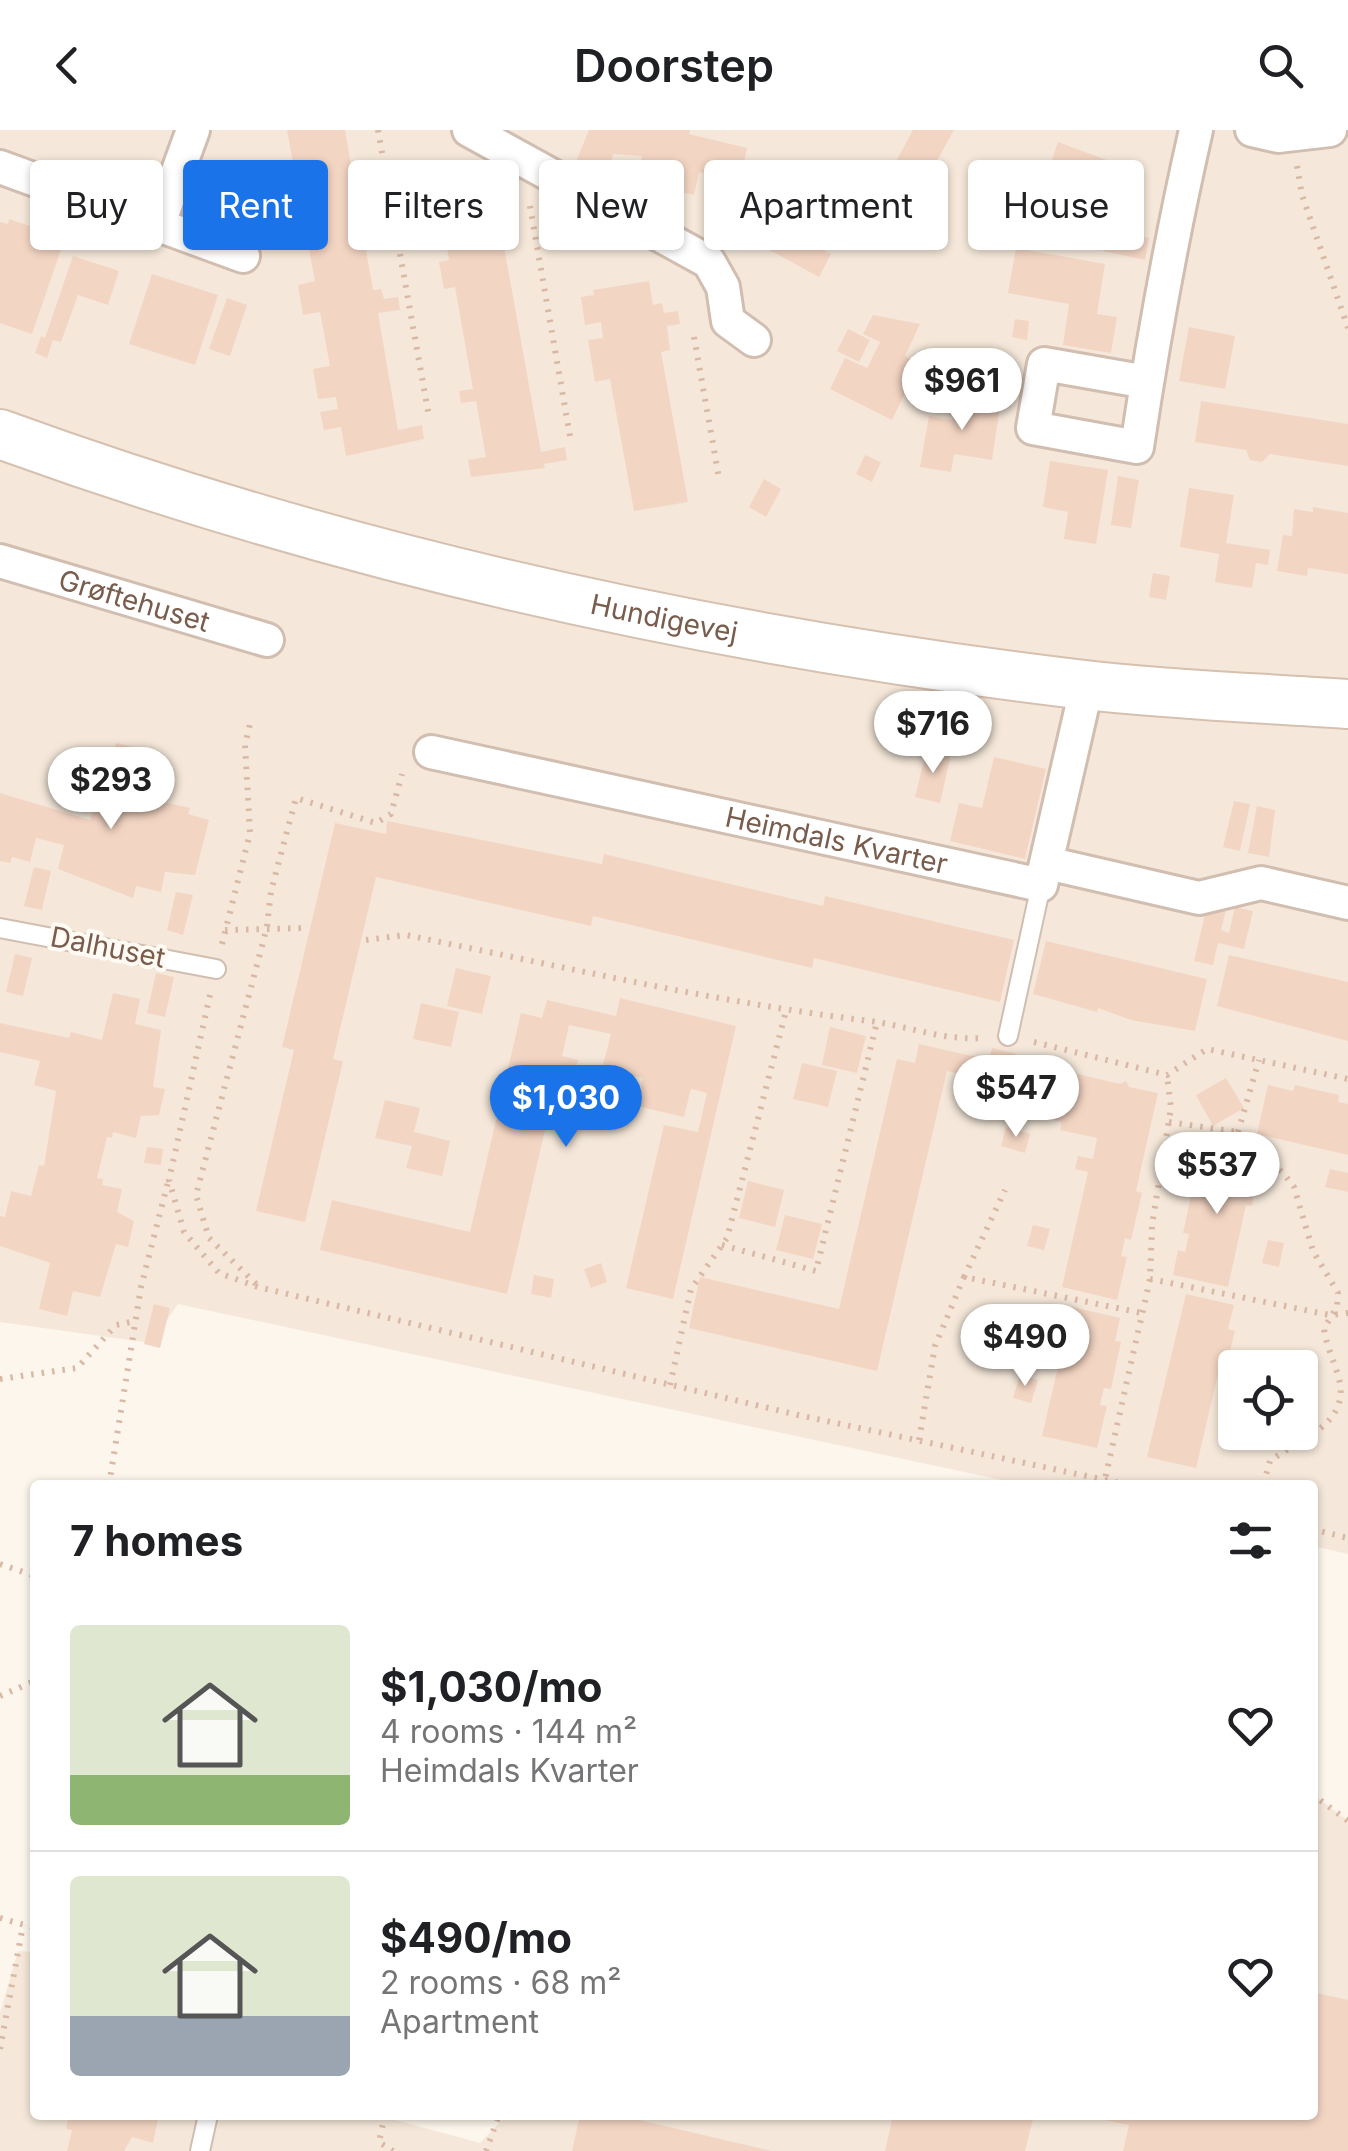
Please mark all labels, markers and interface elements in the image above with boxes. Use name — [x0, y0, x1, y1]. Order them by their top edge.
icon: back — [40, 38, 95, 93]
text: Doorstep — [574, 38, 774, 93]
icon: search — [1253, 38, 1308, 93]
chip: Buy — [30, 160, 163, 250]
chip: Rent — [183, 160, 328, 250]
chip: Filters — [348, 160, 519, 250]
chip: New — [539, 160, 684, 250]
chip: Apartment — [704, 160, 948, 250]
chip: House — [968, 160, 1144, 250]
pin: $961 — [903, 348, 1021, 433]
text: $961 — [924, 361, 1000, 400]
street label: Grøftehuset — [55, 562, 214, 639]
street label: Hundigevej — [588, 587, 740, 649]
pin: $716 — [874, 691, 992, 776]
text: $716 — [896, 704, 970, 743]
pin: $293 — [52, 747, 170, 832]
text: $293 — [70, 760, 152, 799]
street label: Heimdals Kvarter — [722, 800, 951, 881]
street label: Dalhuset — [48, 919, 168, 975]
pin: $547 — [957, 1055, 1075, 1140]
pin: $1,030 — [485, 1065, 647, 1150]
text: $547 — [975, 1068, 1057, 1107]
text: $1,030 — [512, 1078, 620, 1117]
pin: $537 — [1158, 1132, 1276, 1217]
text: $537 — [1177, 1145, 1257, 1184]
pin: $490 — [966, 1304, 1084, 1389]
text: $490 — [983, 1317, 1067, 1356]
map controls — [1218, 1350, 1318, 1450]
button: locate — [1218, 1350, 1318, 1450]
icon: filters — [1223, 1513, 1278, 1568]
text: 7 homes — [70, 1515, 243, 1566]
text: $1,030/mo — [380, 1661, 603, 1712]
icon: home — [150, 1665, 270, 1785]
icon: heart — [1223, 1698, 1278, 1753]
text: 4 rooms · 144 m² — [380, 1712, 637, 1751]
text: Heimdals Kvarter — [380, 1751, 639, 1790]
text: $490/mo — [380, 1912, 572, 1963]
icon: home — [150, 1916, 270, 2036]
icon: heart — [1223, 1949, 1278, 2004]
text: 2 rooms · 68 m² — [380, 1963, 621, 2002]
text: Apartment — [380, 2002, 539, 2041]

